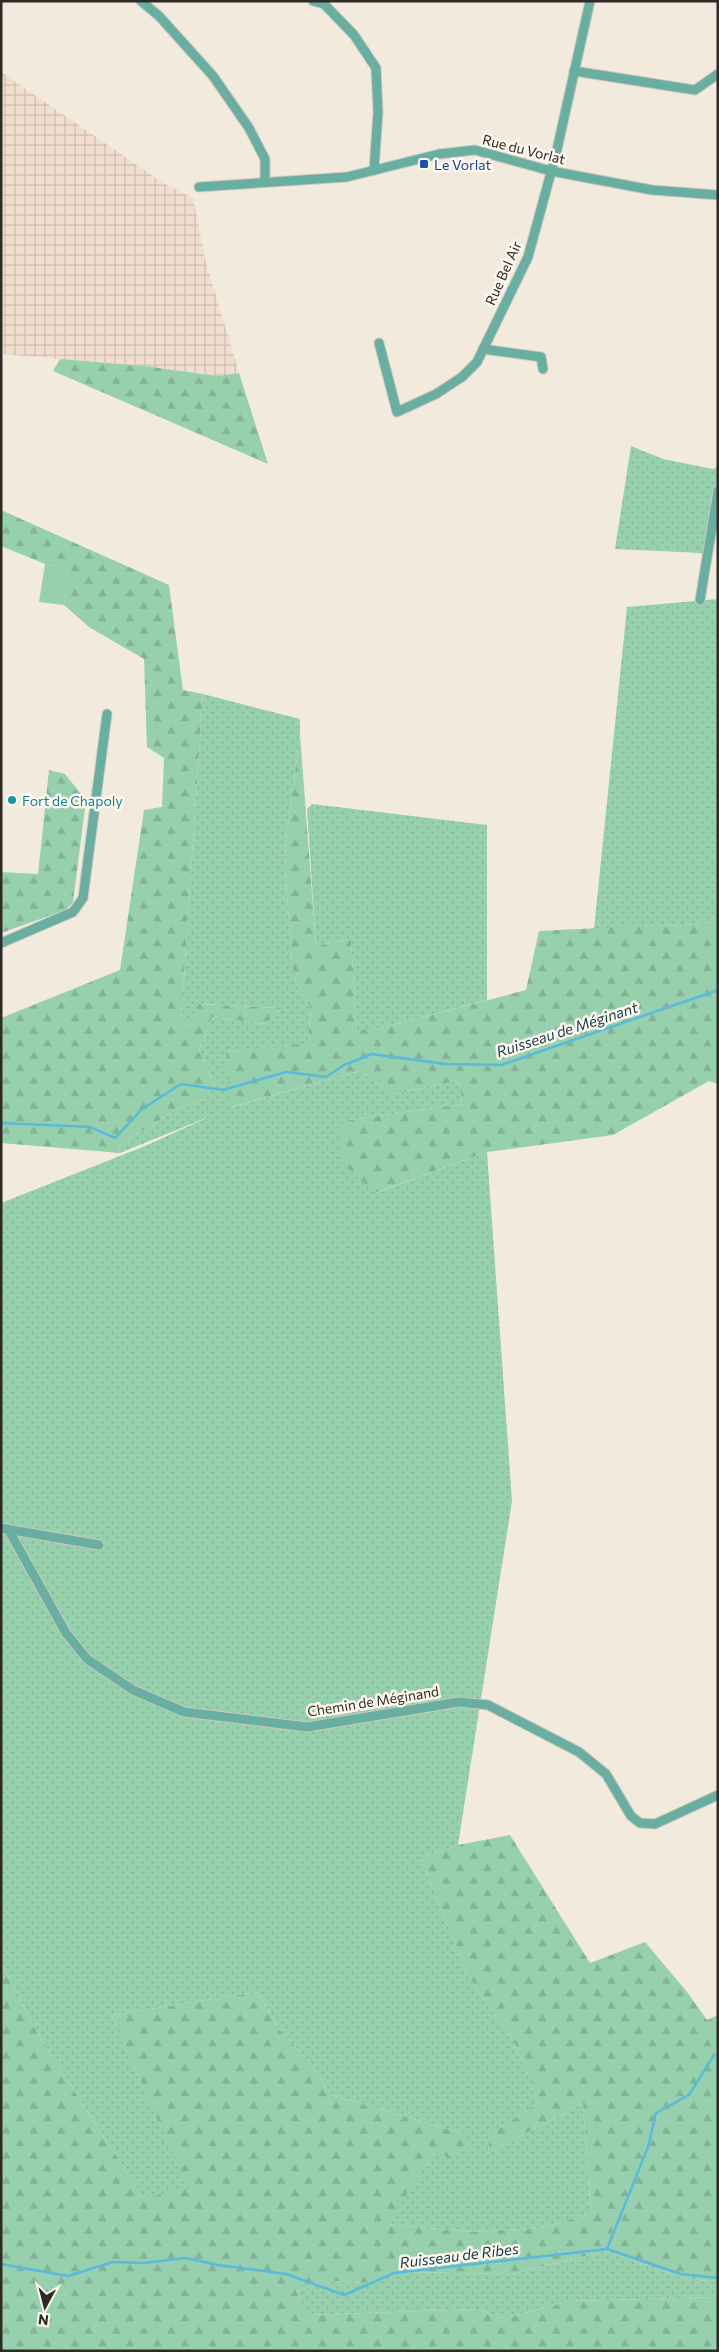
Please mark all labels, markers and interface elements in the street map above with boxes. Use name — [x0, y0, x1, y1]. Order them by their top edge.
street label: Rue du Vorlat — [481, 130, 568, 168]
place label: Le Vorlat — [434, 156, 492, 173]
marker: Le Vorlat — [418, 158, 430, 170]
street label: Rue Bel Air — [481, 238, 525, 308]
place label: Fort de Chapoly — [22, 792, 123, 809]
marker: Fort de Chapoly — [6, 794, 18, 806]
water label: Ruisseau de Méginant — [494, 997, 641, 1060]
street label: Chemin de Méginand — [306, 1682, 440, 1720]
water label: Ruisseau de Ribes — [398, 2239, 520, 2271]
north arrow — [20, 2282, 70, 2332]
text: N — [37, 2311, 50, 2329]

